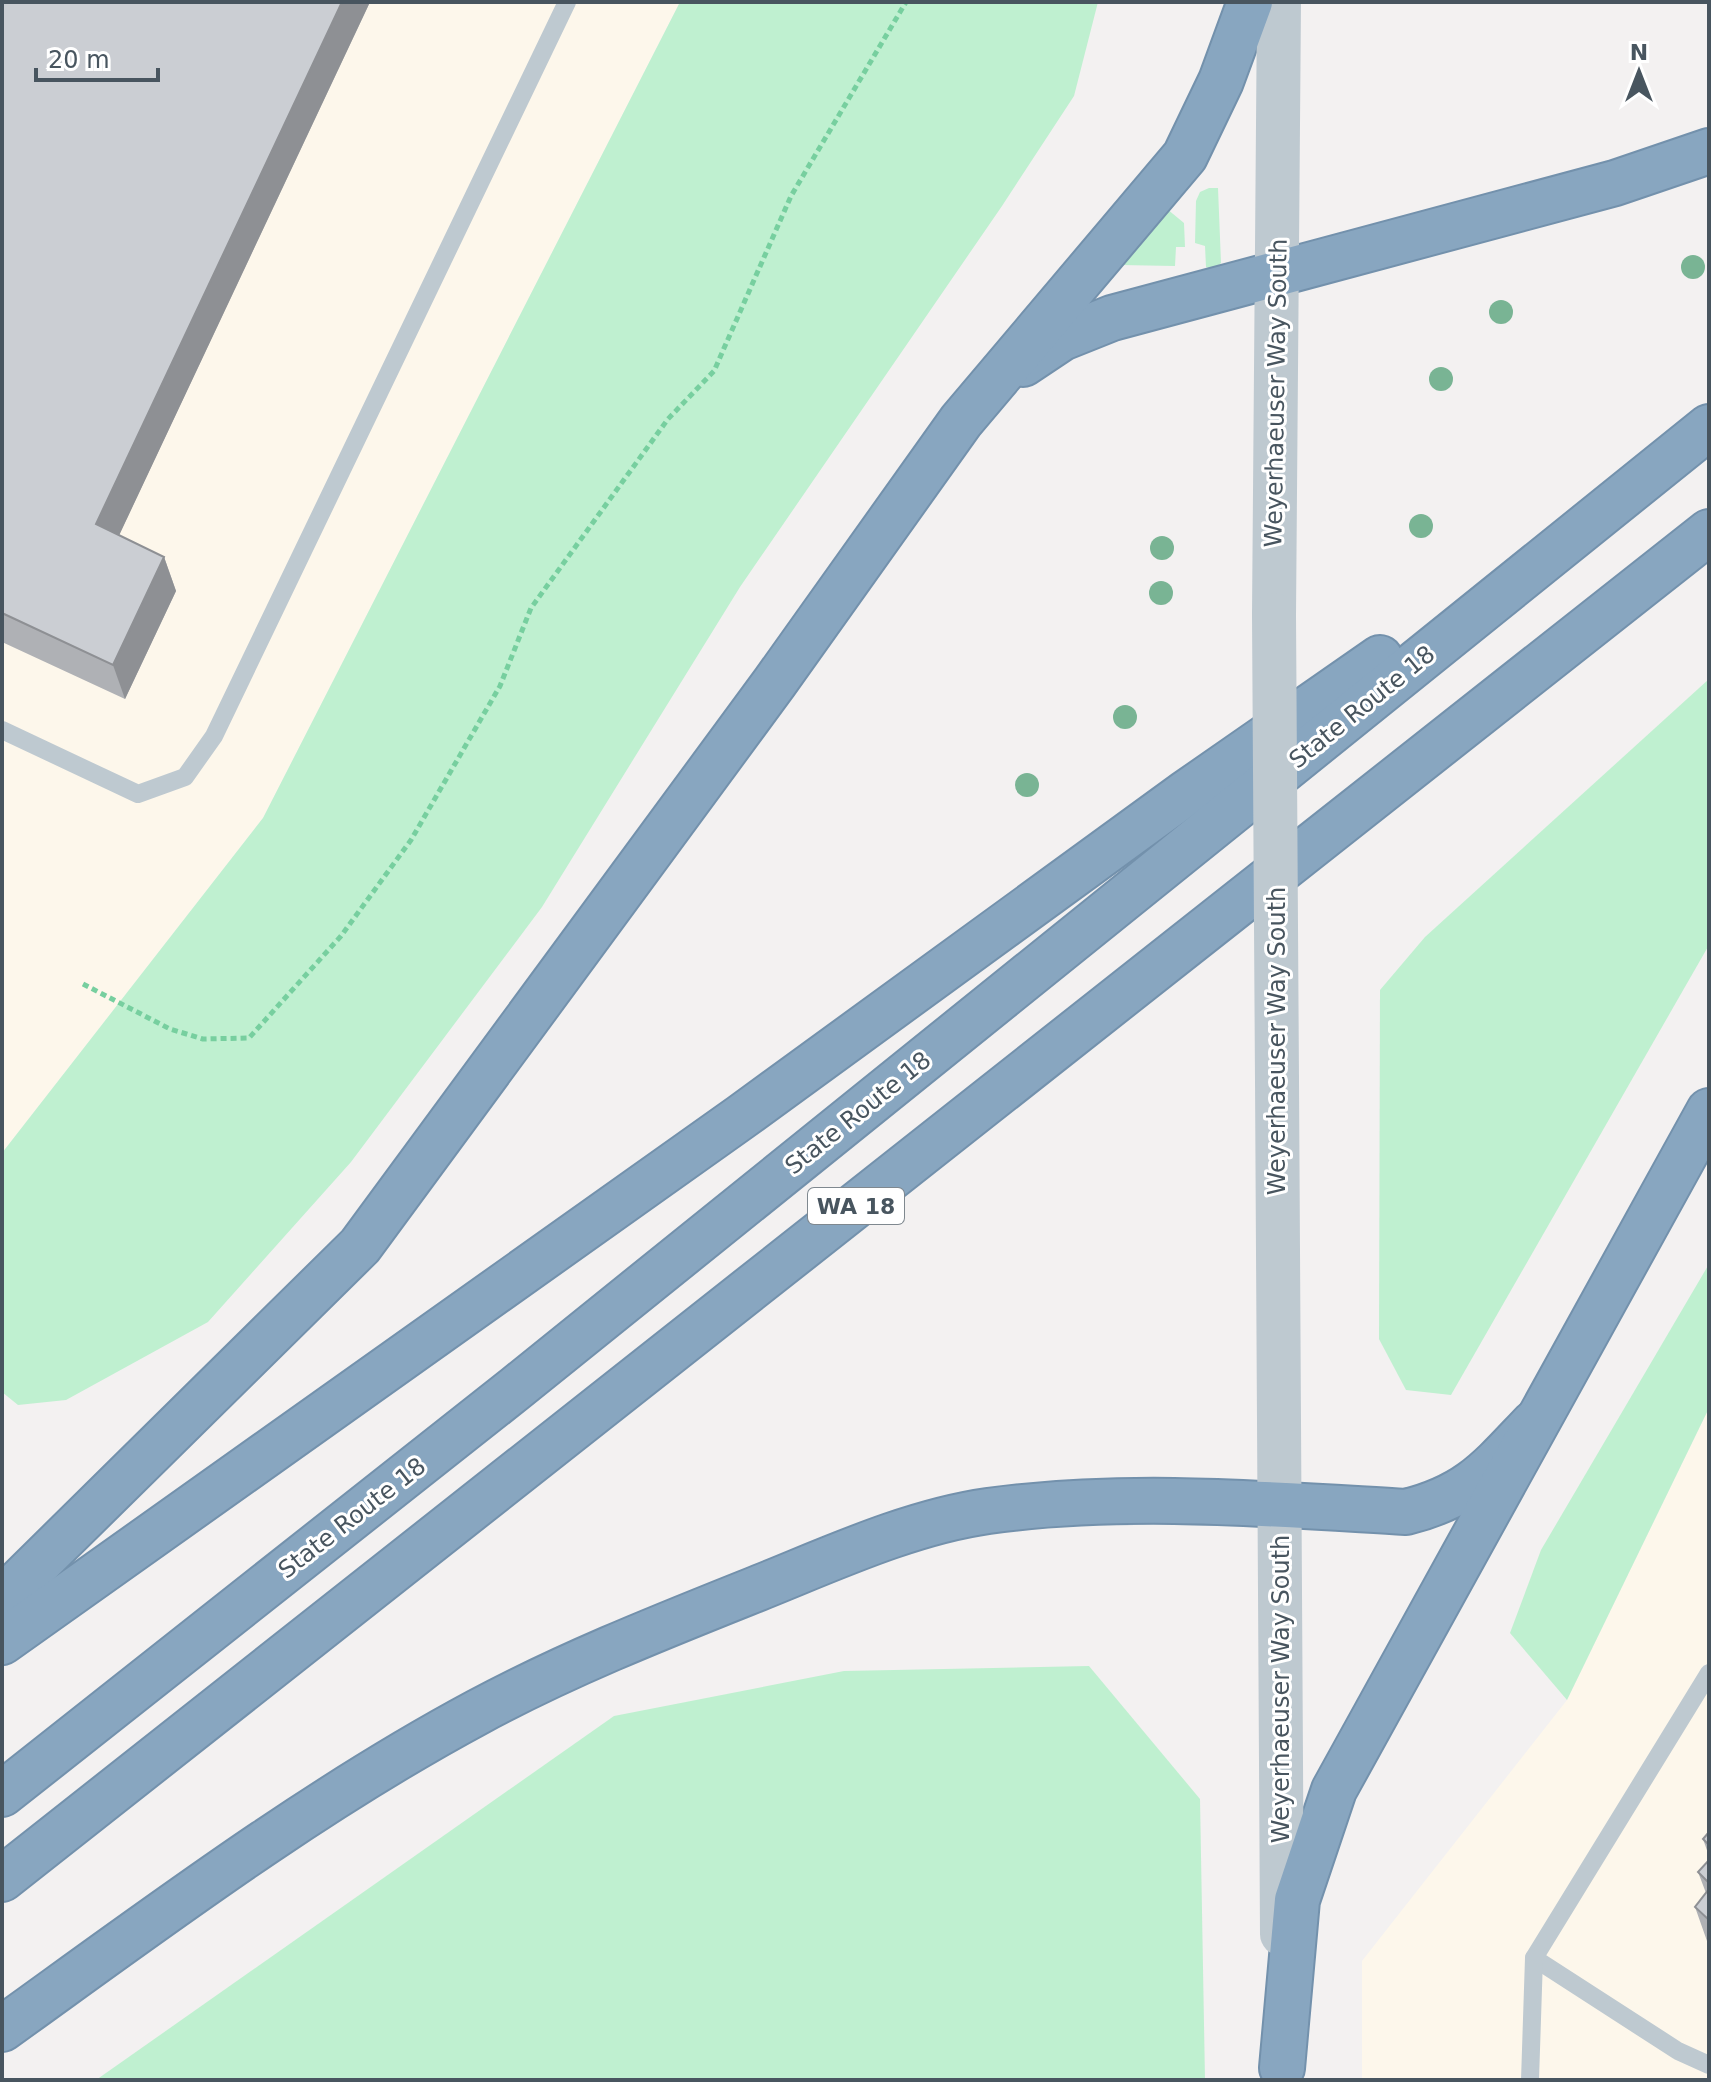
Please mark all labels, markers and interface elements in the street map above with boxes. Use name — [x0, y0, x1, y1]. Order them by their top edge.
scale bar — [36, 32, 158, 82]
north arrow — [1599, 32, 1679, 112]
text: N — [1630, 40, 1648, 65]
text: 20 m — [48, 46, 110, 74]
street label: Weyerhaeuser Way South — [1259, 238, 1293, 548]
street label: State Route 18 — [1284, 640, 1440, 774]
street label: Weyerhaeuser Way South — [1263, 887, 1291, 1195]
street label: State Route 18 — [780, 1046, 936, 1180]
road number: WA 18 — [808, 1188, 904, 1224]
street label: State Route 18 — [273, 1452, 431, 1584]
street label: Weyerhaeuser Way South — [1267, 1535, 1295, 1843]

